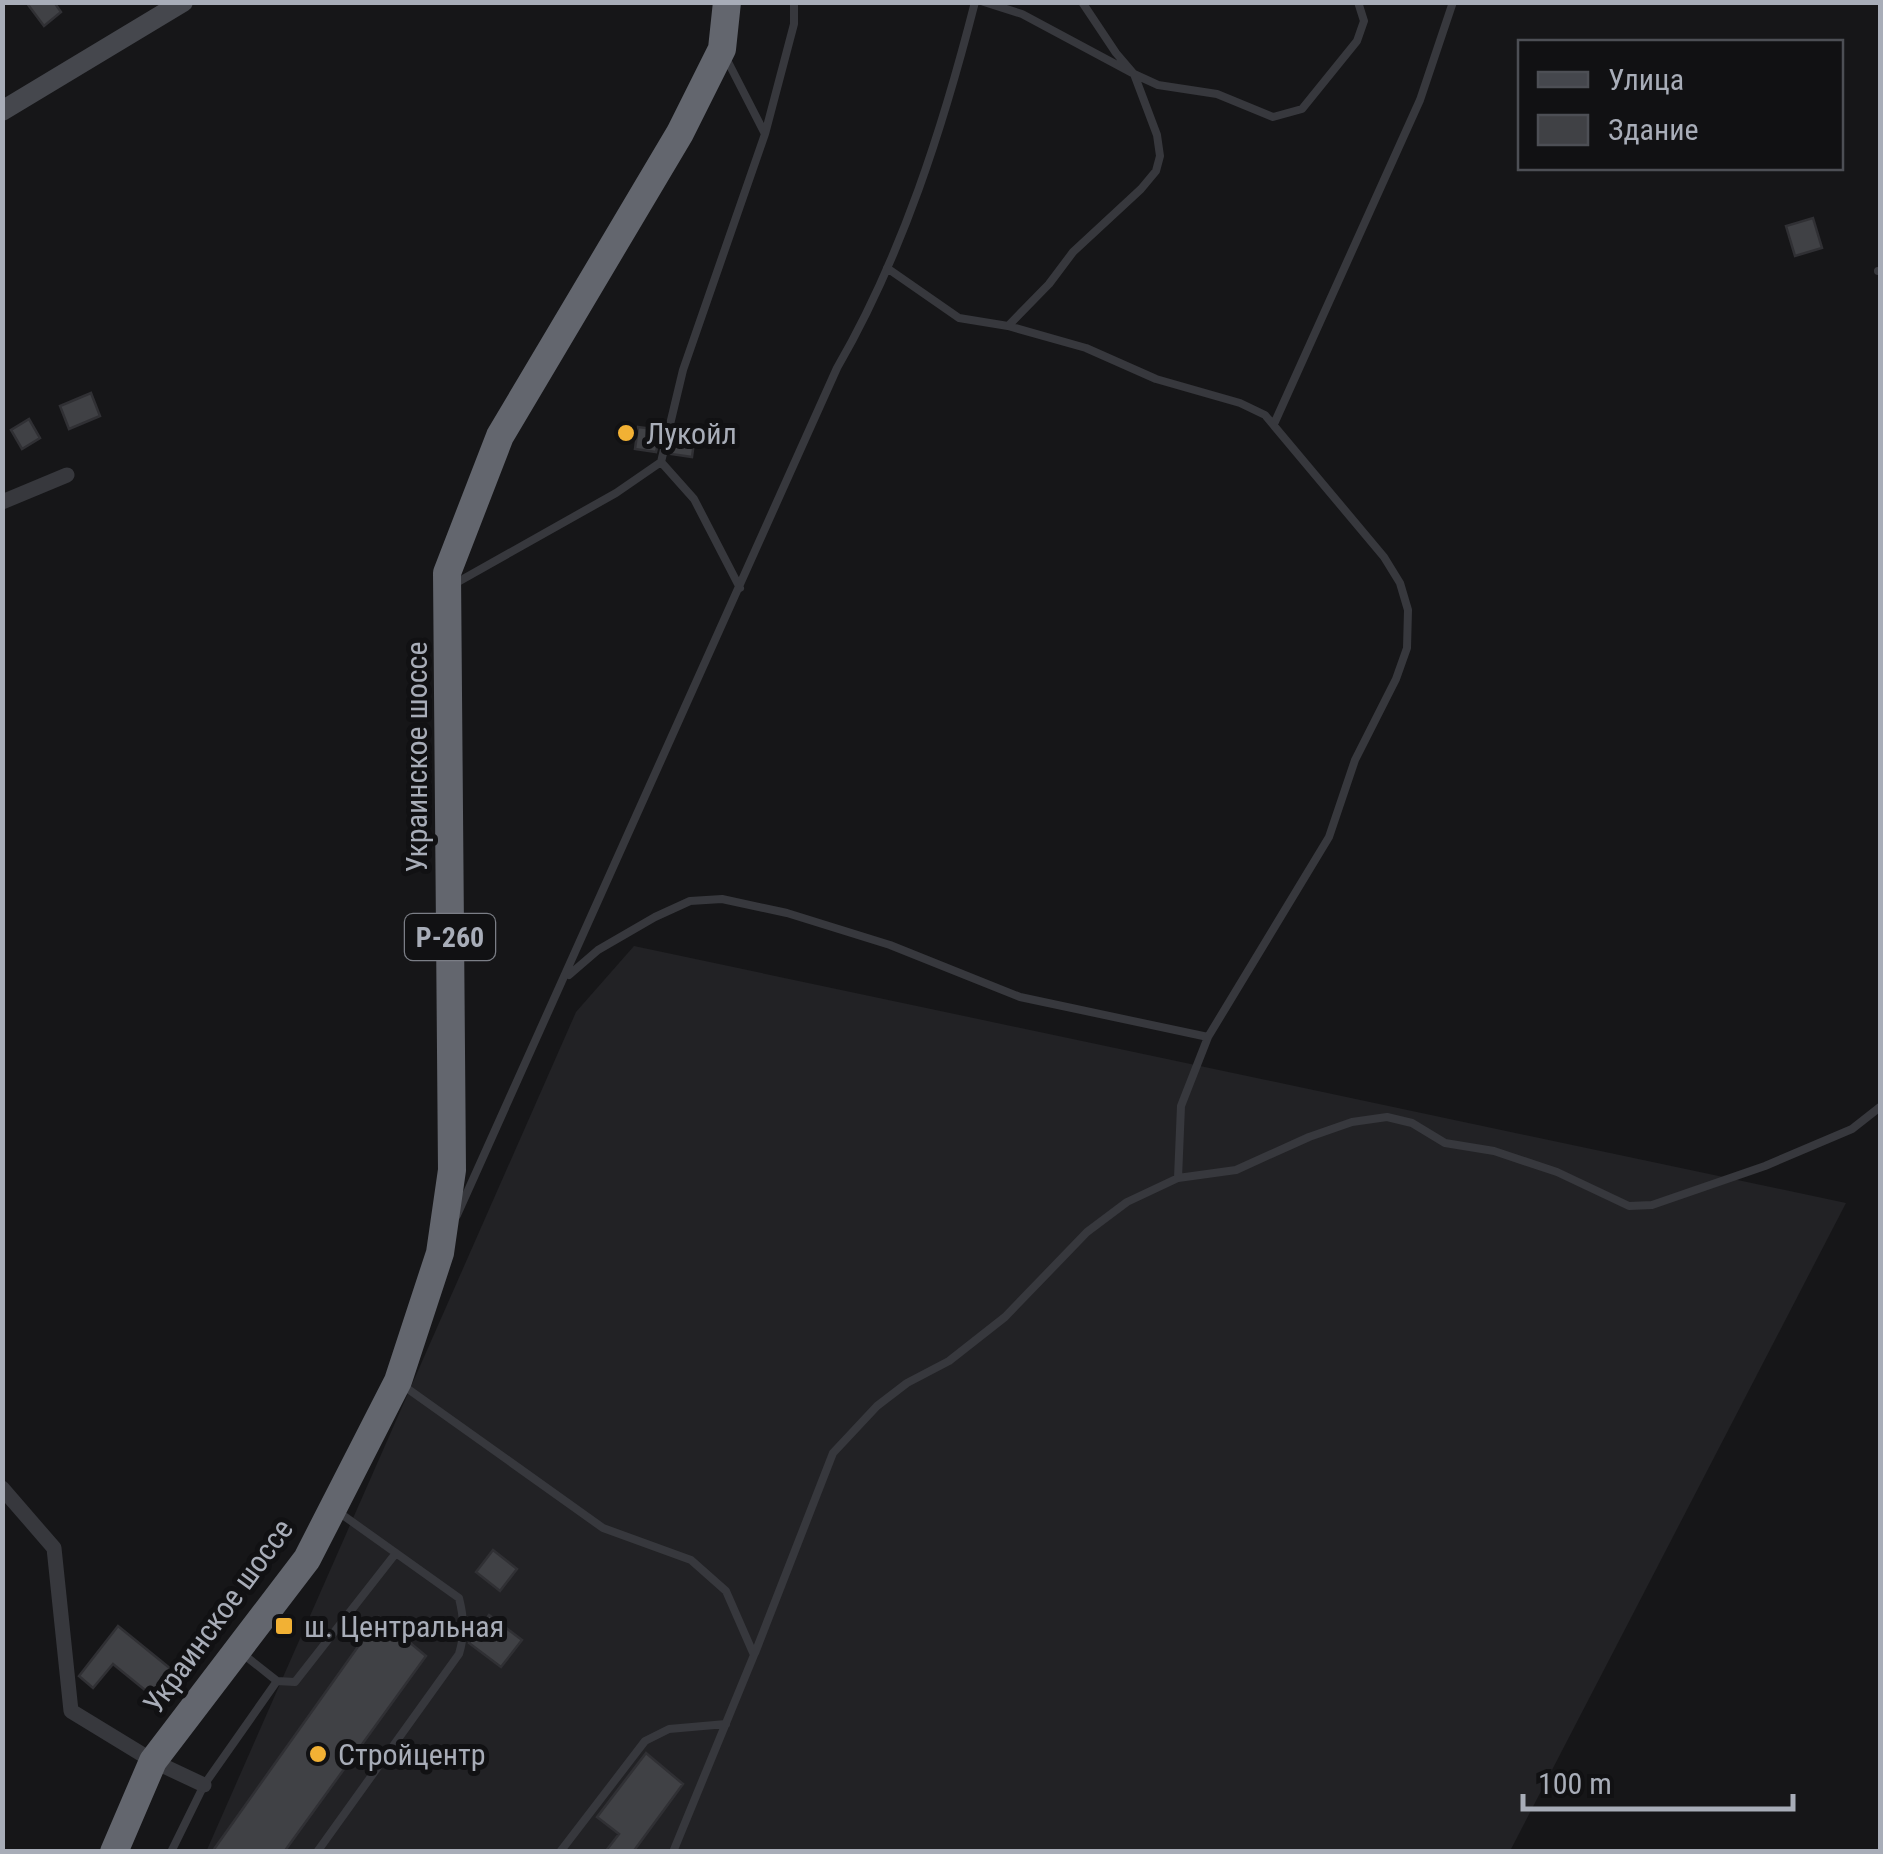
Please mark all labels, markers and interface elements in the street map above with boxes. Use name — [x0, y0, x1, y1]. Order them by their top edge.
legend — [1518, 40, 1843, 170]
text: Улица — [1608, 62, 1684, 97]
text: Здание — [1608, 112, 1699, 147]
place label: Лукойл — [646, 416, 737, 451]
marker: Лукойл — [615, 422, 637, 444]
street label: Украинское шоссе — [399, 642, 434, 873]
road number: Р-260 — [405, 914, 495, 960]
street label: Украинское шоссе — [136, 1512, 300, 1720]
place label: ш. Центральная — [304, 1609, 504, 1644]
marker: ш. Центральная — [273, 1615, 295, 1637]
place label: Стройцентр — [338, 1737, 486, 1772]
marker: Стройцентр — [307, 1743, 329, 1765]
scale bar — [1523, 1749, 1793, 1811]
text: 100 m — [1538, 1766, 1612, 1801]

